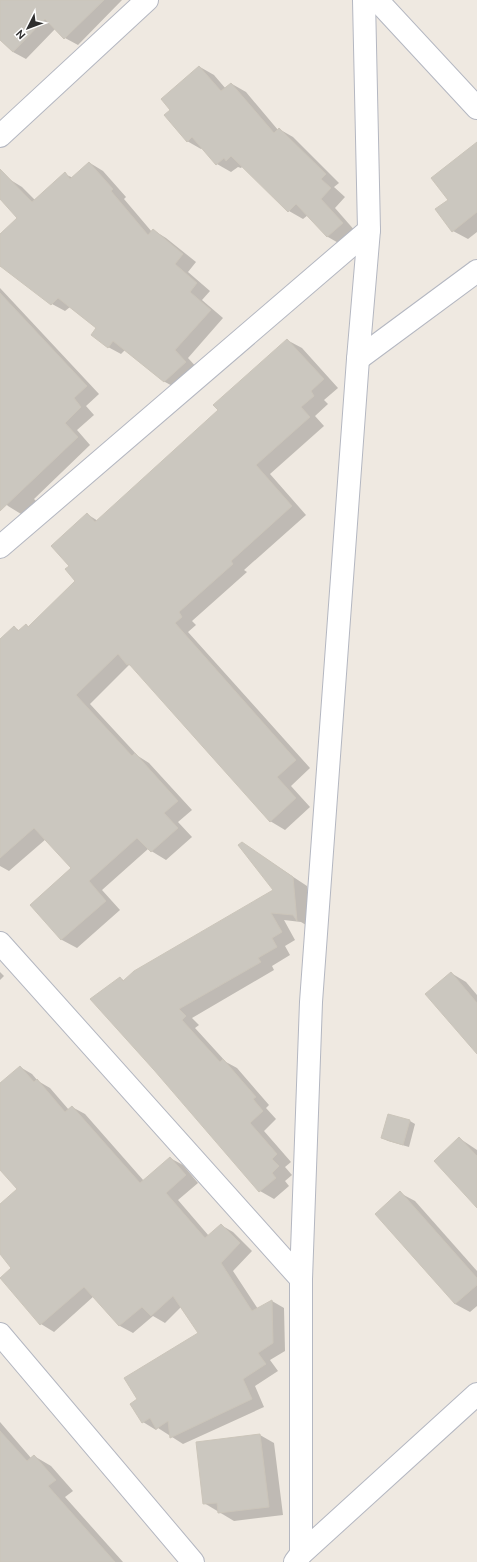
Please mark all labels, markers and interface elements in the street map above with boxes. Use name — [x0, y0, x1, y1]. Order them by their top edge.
north arrow — [8, 8, 48, 48]
text: N — [13, 28, 28, 42]

